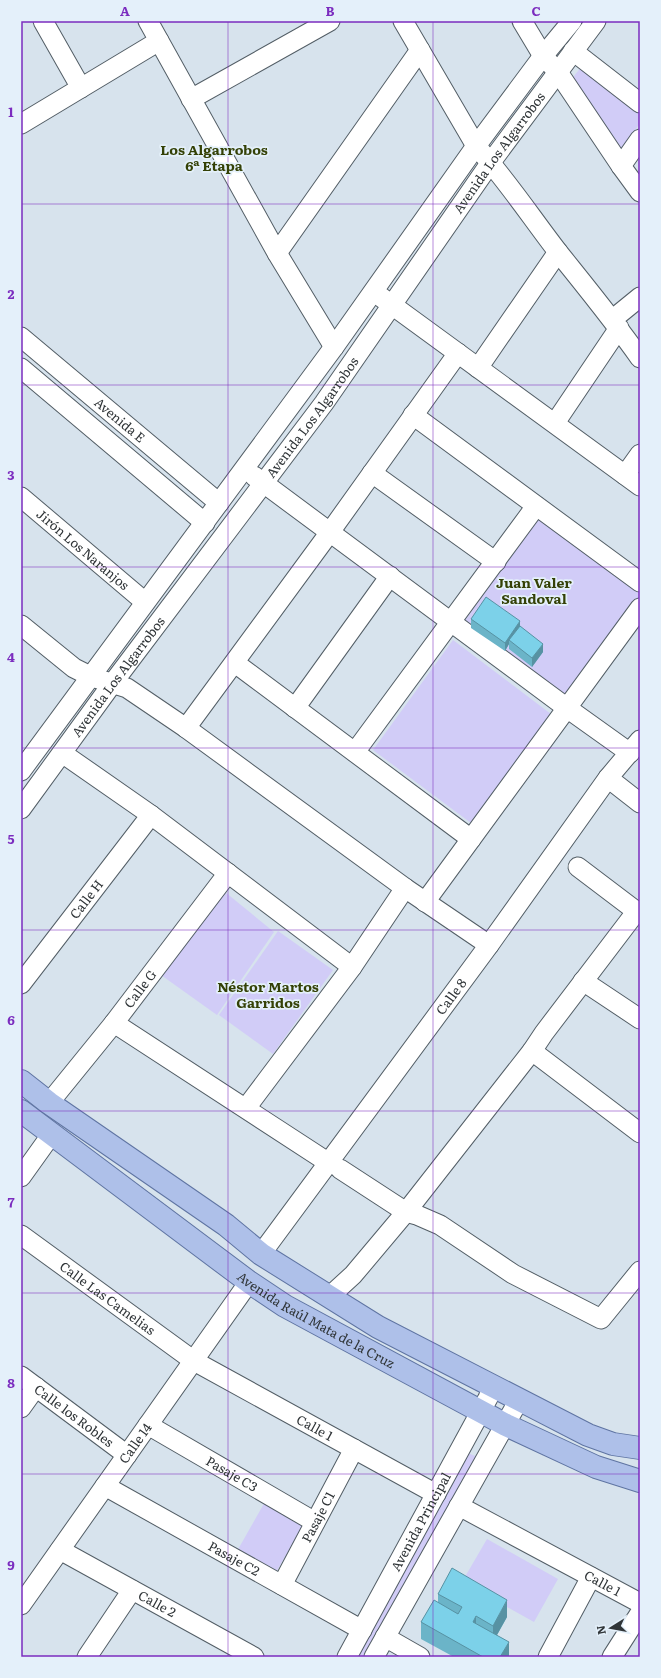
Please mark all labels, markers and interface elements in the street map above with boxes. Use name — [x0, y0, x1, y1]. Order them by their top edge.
text: A — [120, 1, 130, 20]
text: B — [326, 1, 335, 20]
text: C — [531, 1, 541, 20]
street label: Avenida Los Algarrobos — [448, 88, 549, 217]
text: 1 — [8, 102, 14, 121]
district label: Los Algarrobos 6ª Etapa — [160, 139, 268, 175]
text: 2 — [8, 284, 15, 303]
street label: Avenida Los Algarrobos — [261, 353, 362, 481]
street label: Avenida E — [91, 393, 150, 446]
text: 3 — [7, 465, 15, 484]
street label: Jirón Los Naranjos — [33, 504, 134, 594]
district label: Juan Valer Sandoval — [496, 572, 572, 608]
street label: Avenida Los Algarrobos — [67, 612, 169, 741]
text: 4 — [7, 647, 15, 666]
text: 5 — [7, 829, 15, 848]
street label: Calle H — [65, 875, 107, 922]
street label: Calle G — [119, 965, 161, 1012]
street label: Calle 8 — [431, 974, 470, 1018]
district label: Néstor Martos Garridos — [217, 976, 319, 1012]
text: 6 — [7, 1010, 15, 1029]
text: 7 — [7, 1192, 15, 1211]
street label: Calle Las Camelias — [56, 1256, 160, 1339]
street label: Avenida Raúl Mata de la Cruz — [234, 1266, 398, 1372]
text: 8 — [7, 1373, 15, 1392]
street label: Calle los Robles — [31, 1379, 118, 1451]
street label: Calle 1 — [293, 1409, 337, 1445]
street label: Calle 14 — [114, 1419, 156, 1467]
street label: Pasaje C3 — [203, 1451, 262, 1496]
street label: Avenida Principal — [386, 1468, 455, 1574]
street label: Pasaje C1 — [296, 1488, 339, 1546]
street label: Pasaje C2 — [205, 1536, 264, 1580]
text: 9 — [7, 1555, 15, 1574]
street label: Calle 1 — [581, 1565, 625, 1600]
street label: Calle 2 — [135, 1585, 180, 1621]
north arrow — [591, 1608, 631, 1648]
text: N — [591, 1624, 609, 1636]

